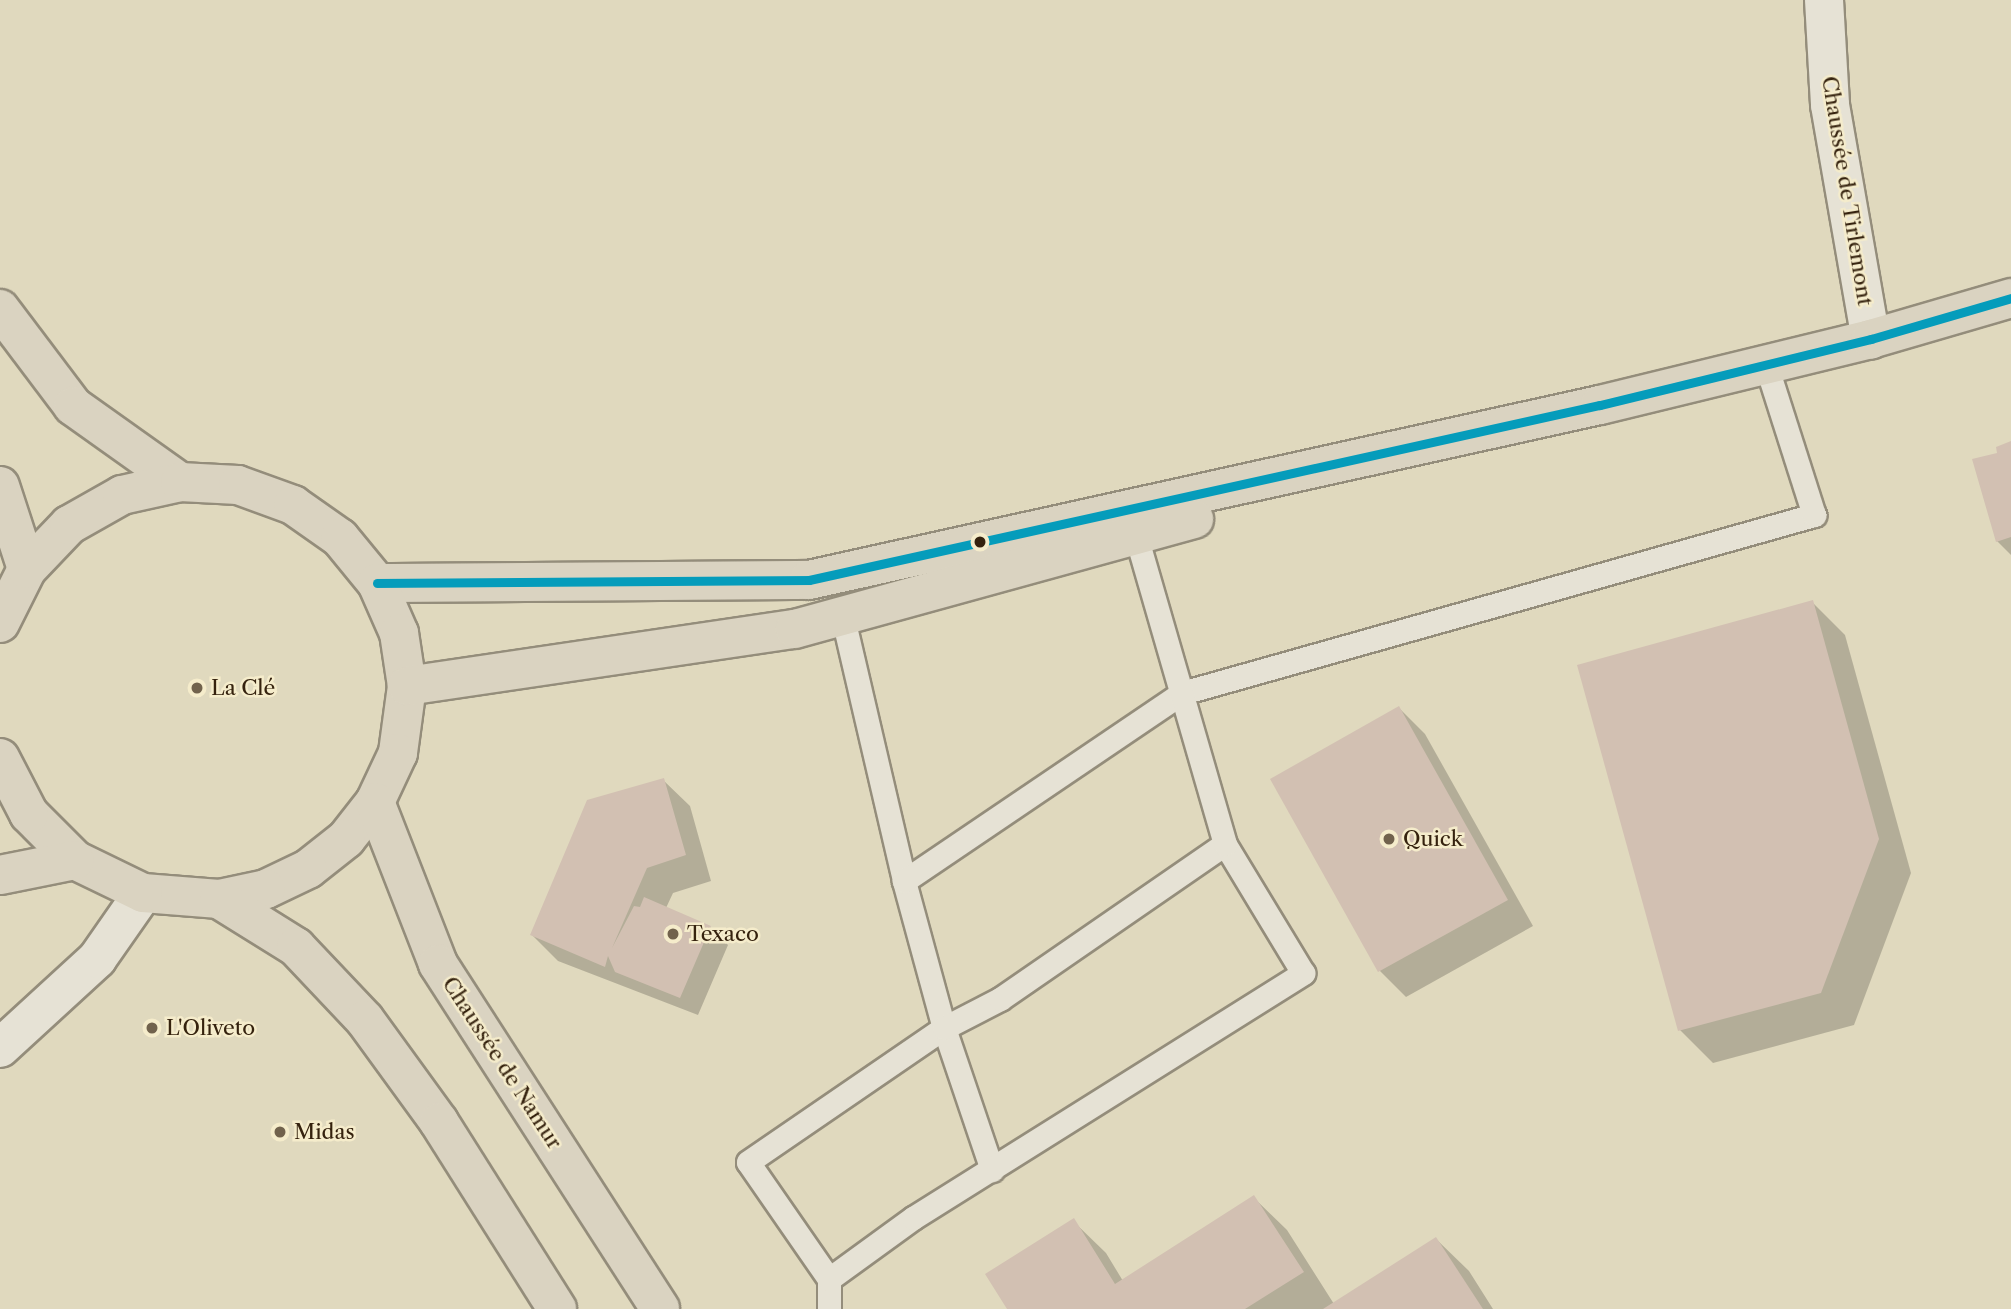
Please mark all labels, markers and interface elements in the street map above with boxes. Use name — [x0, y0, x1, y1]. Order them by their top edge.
street label: Chaussée de Tirlemont — [1816, 74, 1878, 308]
unlabelled marker — [973, 535, 987, 549]
place label: La Clé — [211, 675, 276, 701]
marker: La Clé — [189, 680, 205, 696]
place label: Quick — [1403, 826, 1463, 852]
marker: Quick — [1381, 831, 1397, 847]
place label: Texaco — [687, 921, 759, 947]
marker: Texaco — [665, 926, 681, 942]
street label: Chaussée de Namur — [437, 972, 567, 1154]
place label: L'Oliveto — [166, 1015, 255, 1041]
marker: L'Oliveto — [144, 1020, 160, 1036]
place label: Midas — [294, 1119, 355, 1145]
marker: Midas — [272, 1124, 288, 1140]

